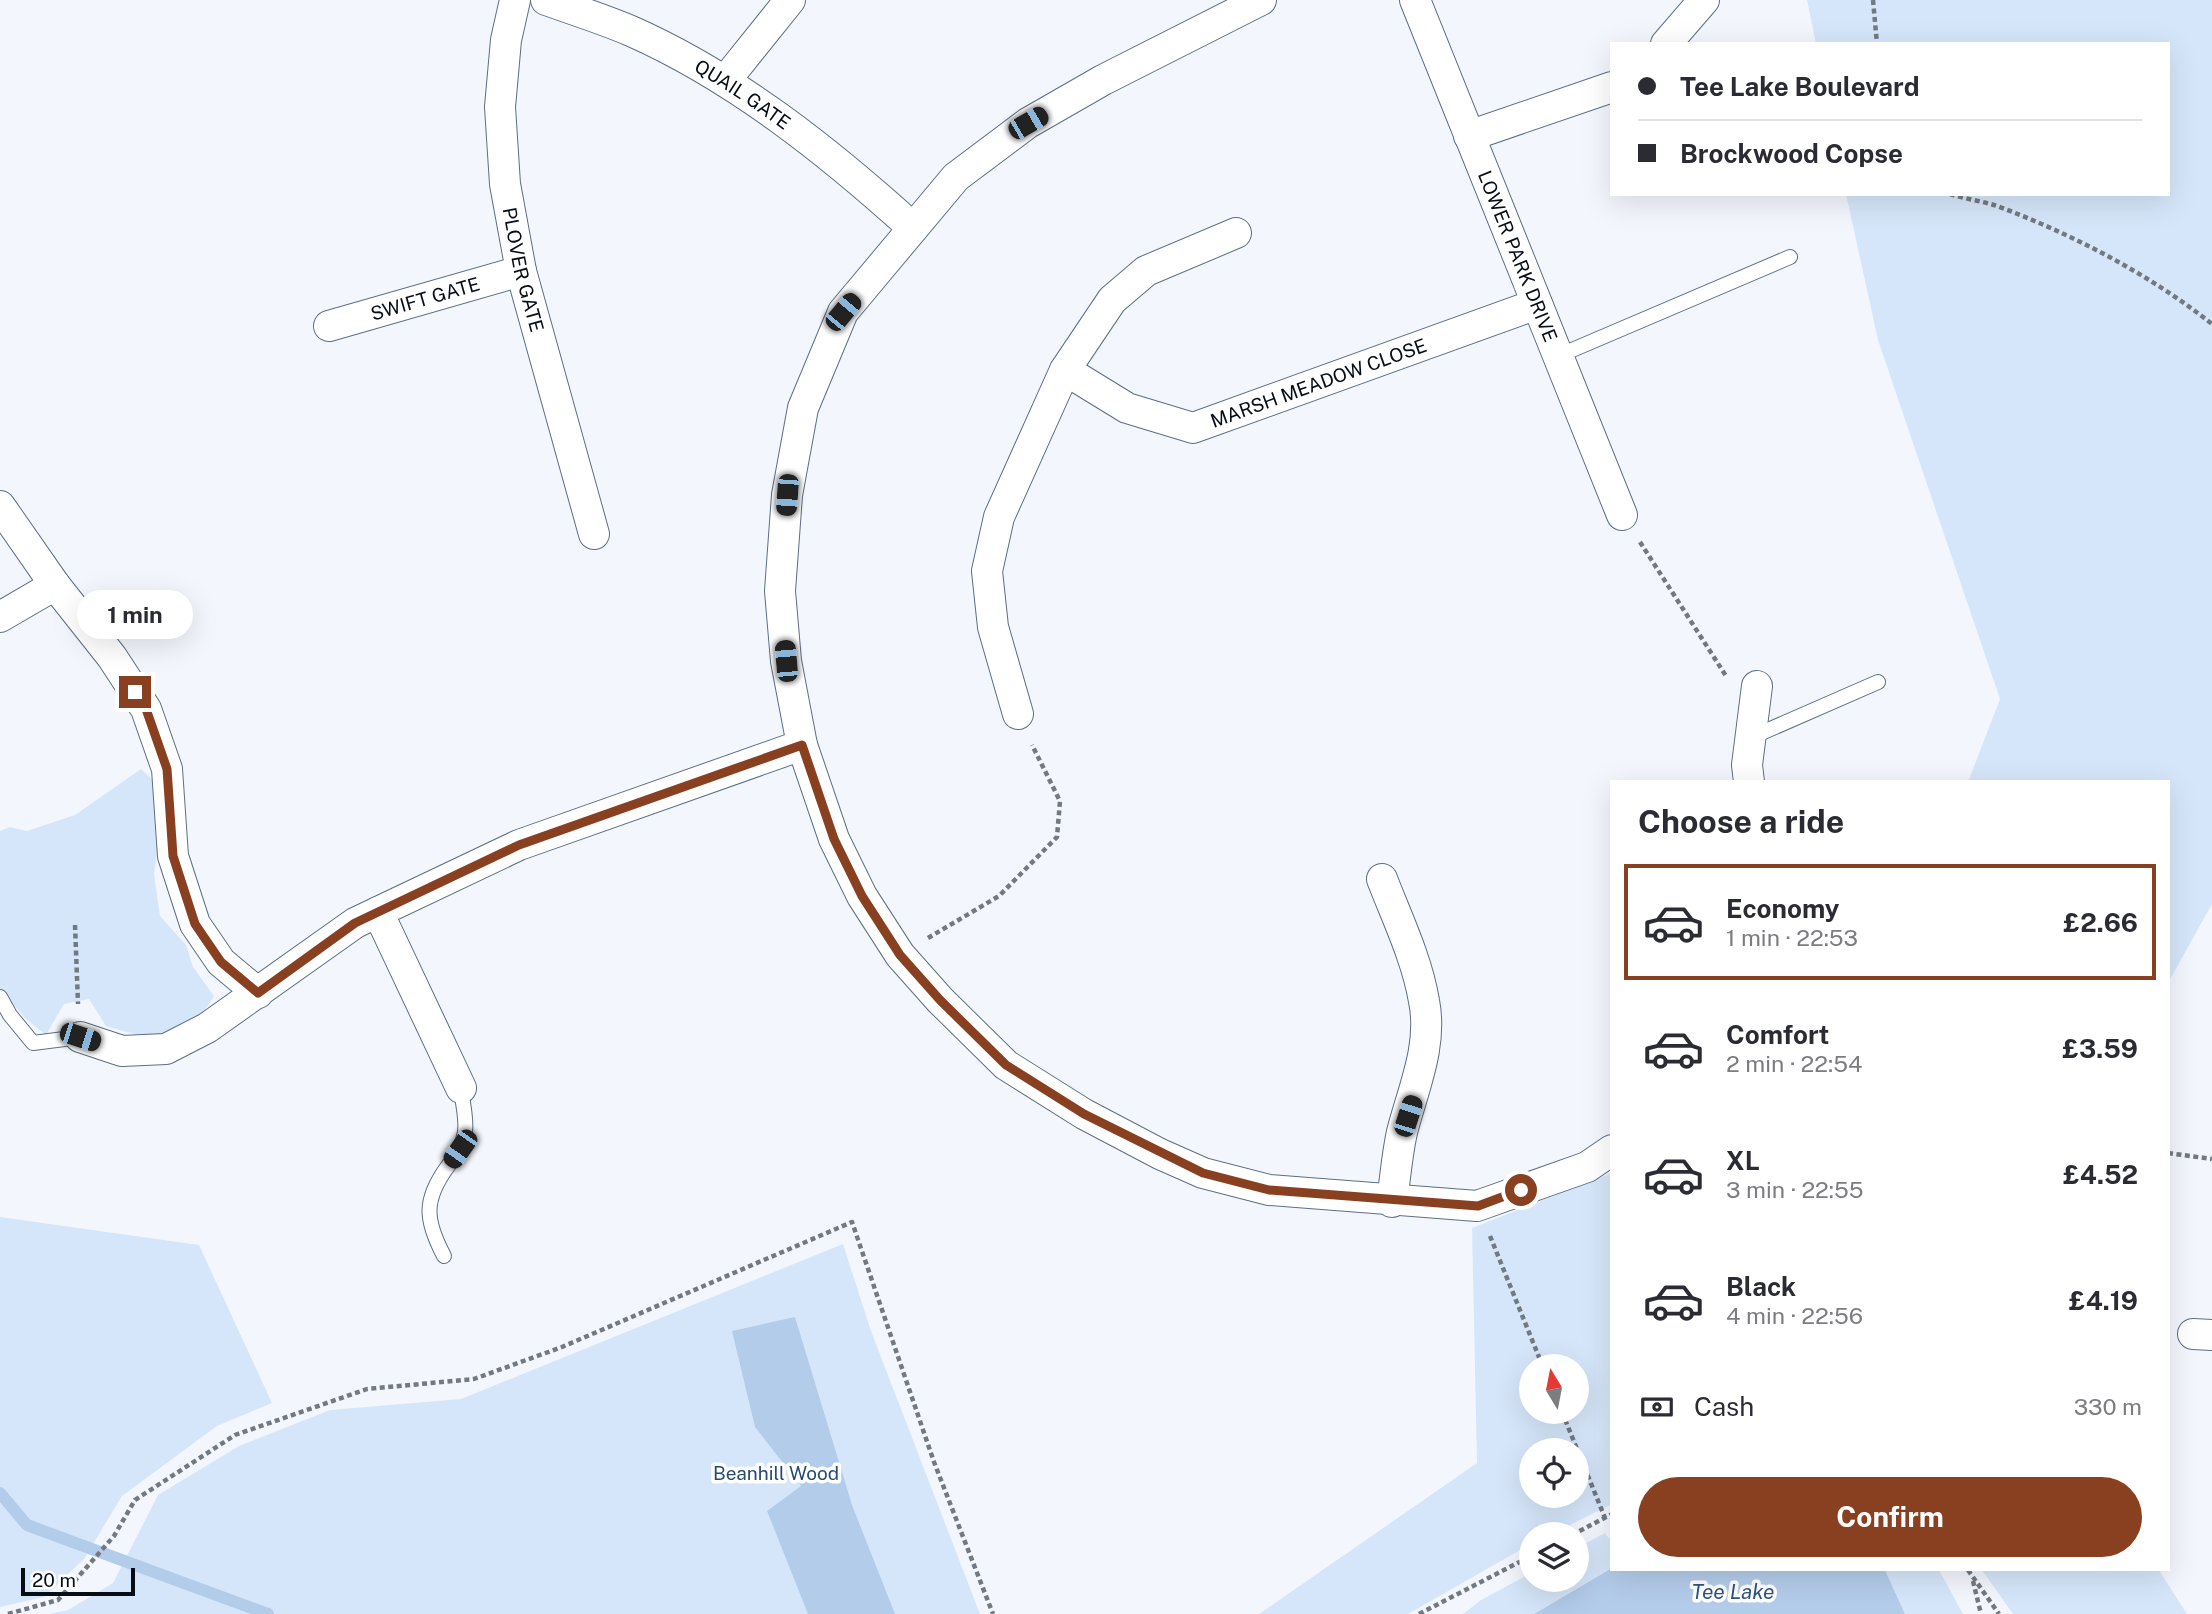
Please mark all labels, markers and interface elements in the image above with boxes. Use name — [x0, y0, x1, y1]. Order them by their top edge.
street label: QUAIL GATE — [691, 55, 795, 134]
text: Tee Lake Boulevard — [1680, 71, 1920, 102]
car — [1005, 103, 1052, 143]
text: Brockwood Copse — [1680, 138, 1903, 169]
street label: LOWER PARK DRIVE — [1474, 167, 1562, 345]
street label: PLOVER GATE — [498, 205, 548, 334]
street label: SWIFT GATE — [368, 272, 482, 325]
car — [822, 289, 865, 335]
street label: MARSH MEADOW CLOSE — [1207, 334, 1430, 432]
car — [776, 473, 799, 517]
callout: 1 min — [77, 590, 193, 640]
text: 1 min — [107, 601, 163, 628]
car — [774, 639, 799, 683]
route end — [119, 676, 151, 708]
text: Choose a ride — [1638, 803, 1844, 840]
icon: car — [1642, 891, 1705, 954]
text: Economy — [1726, 893, 1839, 924]
text: £2.66 — [2063, 907, 2138, 938]
text: 1 min · 22:53 — [1726, 924, 1858, 951]
icon: car — [1642, 1017, 1705, 1080]
text: Comfort — [1726, 1019, 1829, 1050]
car — [57, 1021, 104, 1053]
text: £3.59 — [2062, 1033, 2138, 1064]
text: 2 min · 22:54 — [1726, 1050, 1862, 1077]
car — [1392, 1093, 1425, 1139]
car — [440, 1126, 481, 1172]
icon: car — [1642, 1143, 1705, 1206]
text: XL — [1726, 1145, 1760, 1176]
text: £4.52 — [2063, 1159, 2138, 1190]
route start — [1505, 1174, 1537, 1206]
text: 3 min · 22:55 — [1726, 1176, 1863, 1203]
icon: car — [1642, 1269, 1705, 1332]
text: Black — [1726, 1271, 1796, 1302]
text: £4.19 — [2069, 1285, 2138, 1316]
text: 4 min · 22:56 — [1726, 1302, 1863, 1329]
north arrow — [1519, 1354, 1589, 1424]
map controls — [1519, 1354, 1589, 1592]
icon: cash — [1638, 1388, 1676, 1426]
text: Cash — [1694, 1391, 1754, 1422]
text: 330 m — [2074, 1393, 2142, 1420]
button: locate — [1519, 1438, 1589, 1508]
park label: Beanhill Wood — [713, 1462, 839, 1484]
button: Confirm — [1638, 1477, 2142, 1557]
button: layers — [1519, 1522, 1589, 1592]
scale bar — [21, 1565, 135, 1597]
text: 20 m — [32, 1569, 76, 1591]
water label: Tee Lake — [1691, 1579, 1775, 1604]

